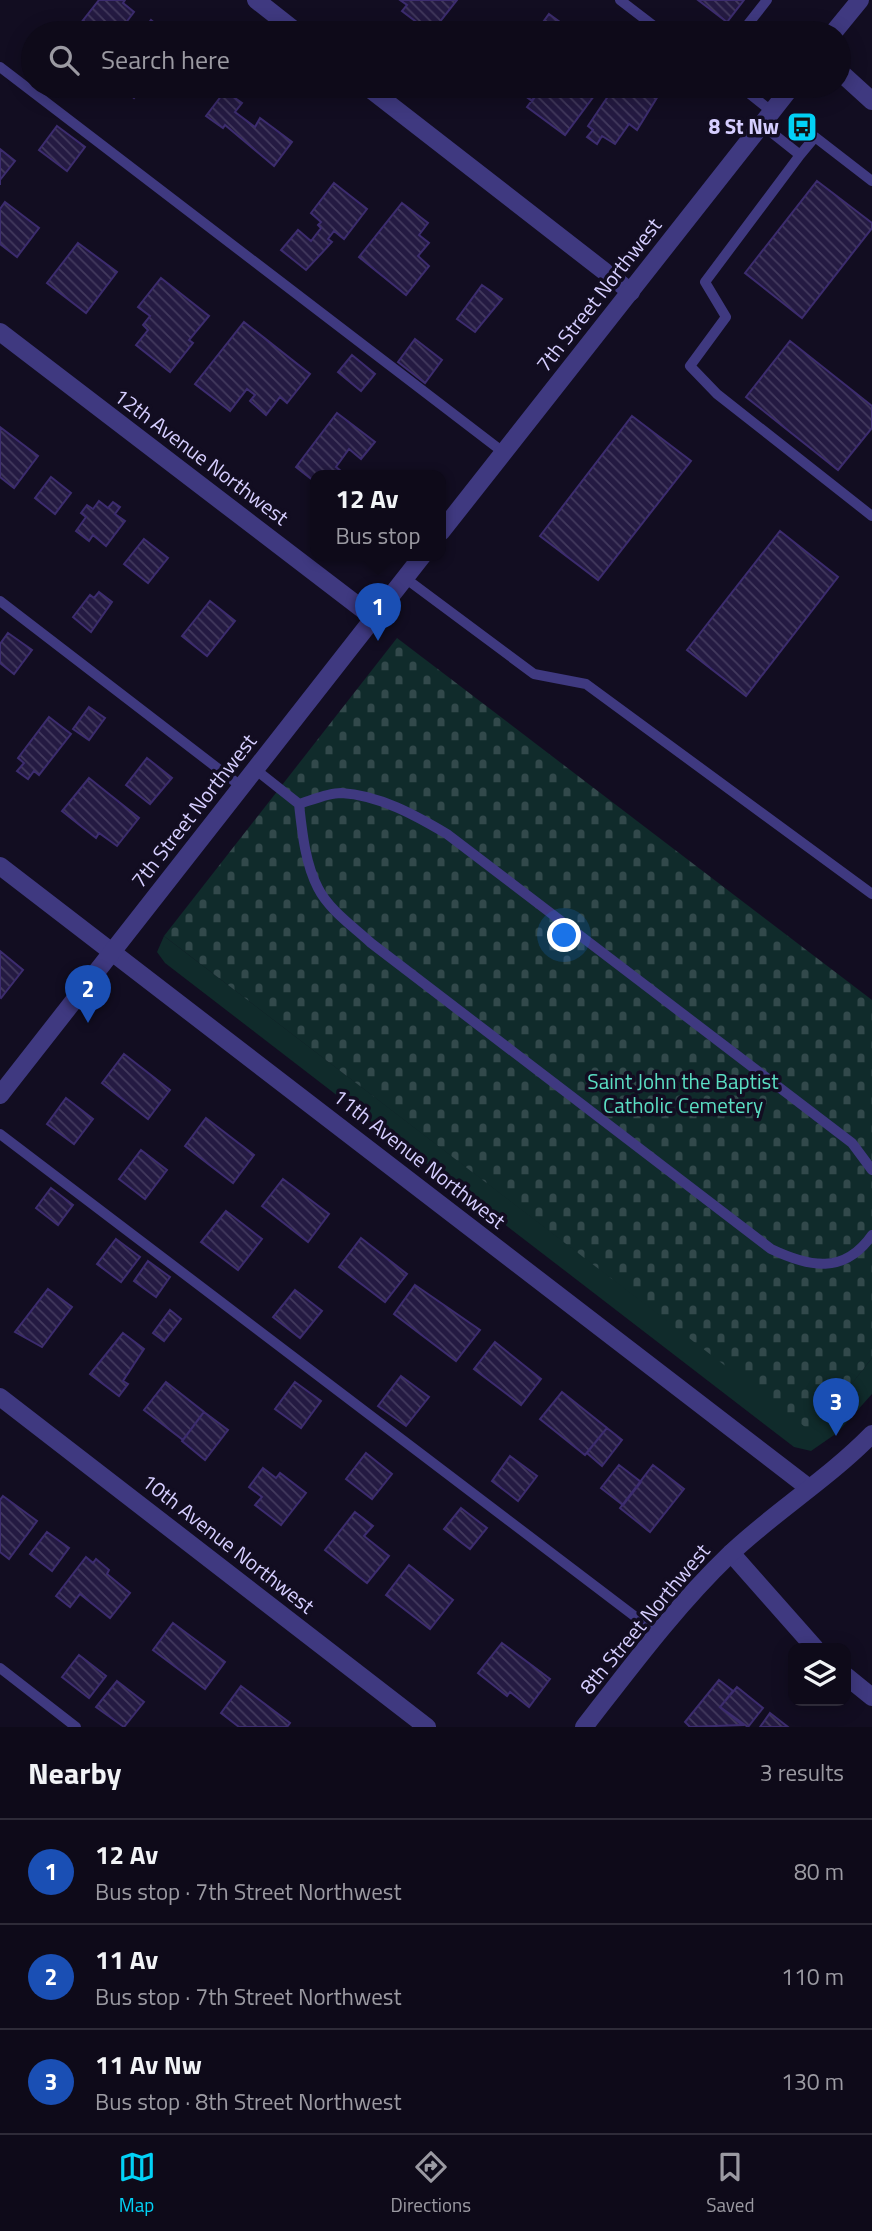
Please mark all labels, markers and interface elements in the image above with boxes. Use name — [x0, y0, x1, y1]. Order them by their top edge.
search box — [21, 21, 851, 98]
text: Search here — [101, 40, 230, 79]
icon: search — [45, 41, 83, 79]
place label: 8 St Nw — [708, 110, 779, 142]
bus stop icon: 8 St Nw — [785, 110, 819, 144]
street label: 7th Street Northwest — [528, 210, 669, 378]
street label: 12th Avenue Northwest — [107, 380, 296, 533]
popup — [310, 470, 446, 561]
text: 12 Av — [335, 479, 398, 518]
text: Bus stop — [335, 518, 421, 553]
pin: 1 — [355, 583, 401, 641]
street label: 7th Street Northwest — [123, 726, 264, 894]
your location — [547, 918, 581, 952]
pin: 2 — [65, 965, 111, 1023]
park label: Saint John the Baptist Catholic Cemetery — [587, 1065, 779, 1121]
street label: 11th Avenue Northwest — [326, 1080, 513, 1236]
pin: 3 — [813, 1378, 859, 1436]
street label: 10th Avenue Northwest — [135, 1465, 322, 1621]
street label: 8th Street Northwest — [571, 1535, 717, 1701]
map controls — [788, 1643, 851, 1706]
button: layers — [788, 1643, 851, 1706]
text: Nearby — [28, 1750, 121, 1796]
text: 3 results — [760, 1755, 844, 1790]
text: 12 Av — [95, 1835, 158, 1874]
text: 1 — [45, 1854, 57, 1889]
text: 80 m — [794, 1854, 844, 1889]
text: Bus stop · 7th Street Northwest — [95, 1874, 402, 1909]
text: 11 Av — [95, 1940, 158, 1979]
text: 2 — [45, 1959, 57, 1994]
text: 110 m — [781, 1959, 844, 1994]
text: Bus stop · 7th Street Northwest — [95, 1979, 402, 2014]
text: 11 Av Nw — [95, 2045, 202, 2084]
text: 3 — [45, 2064, 57, 2099]
text: 130 m — [781, 2064, 844, 2099]
text: Bus stop · 8th Street Northwest — [95, 2084, 402, 2119]
tab: Map — [118, 2148, 156, 2219]
tab: Directions — [391, 2148, 471, 2219]
tab: Saved — [706, 2148, 754, 2219]

